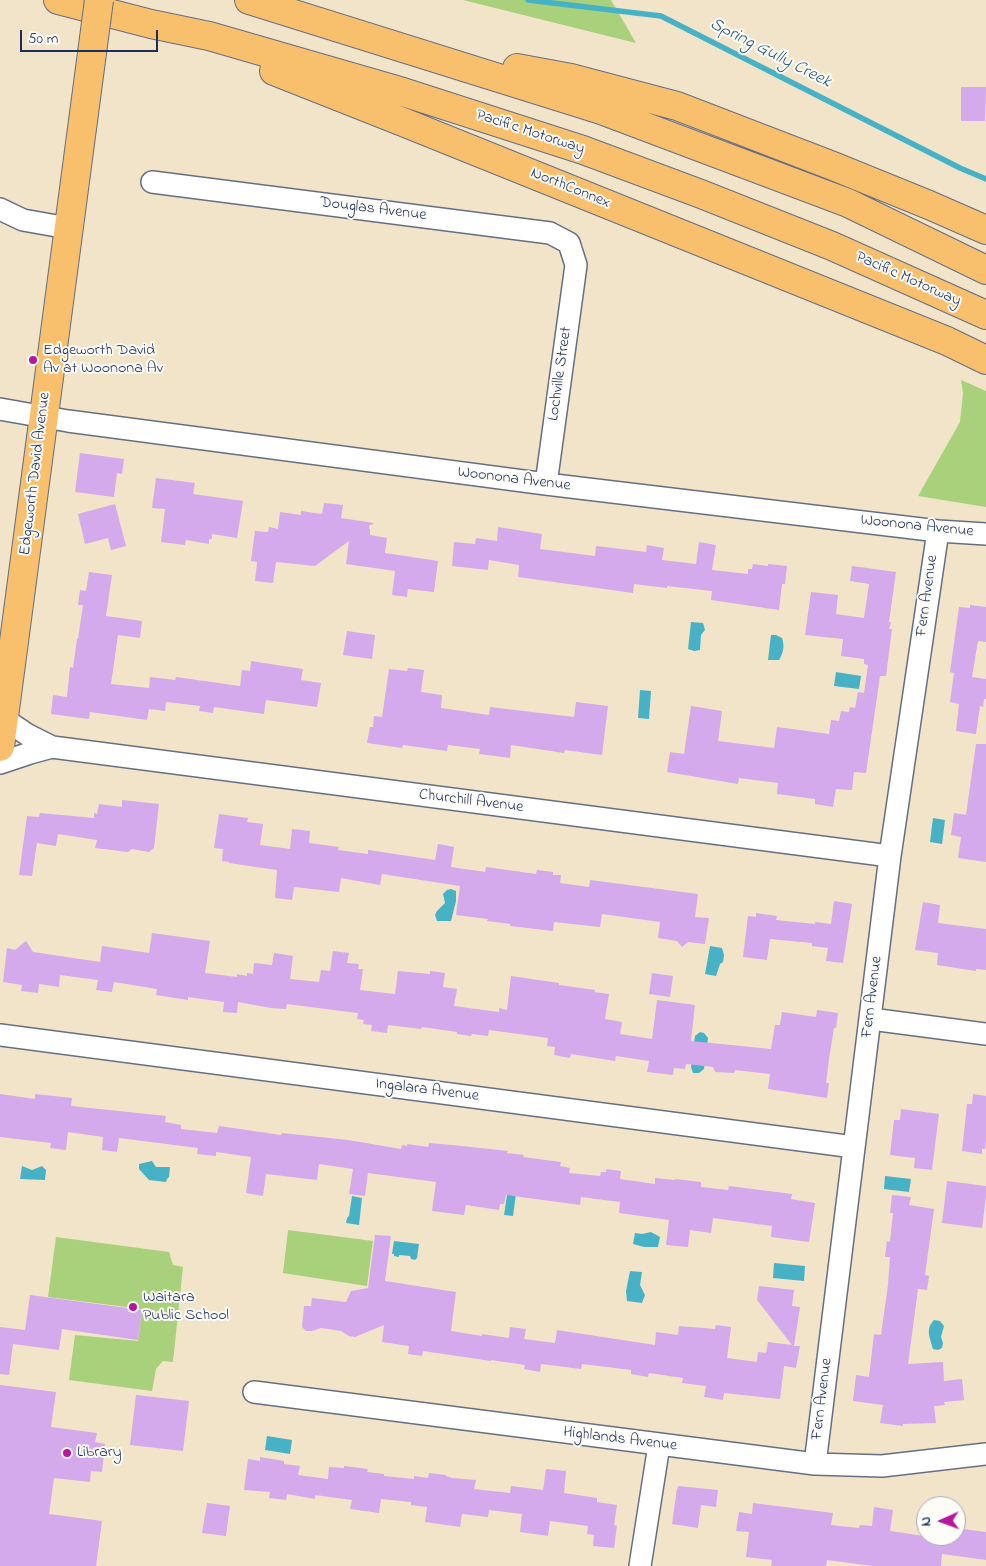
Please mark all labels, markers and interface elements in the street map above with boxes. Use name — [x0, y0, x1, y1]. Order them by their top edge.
water label: Spring Gully Creek — [706, 14, 834, 94]
scale bar — [22, 20, 160, 52]
text: 50 m — [28, 28, 58, 50]
street label: Pacific Motorway — [473, 106, 587, 160]
street label: NorthConnex — [527, 164, 613, 214]
street label: Douglas Avenue — [319, 194, 427, 226]
street label: Pacific Motorway — [852, 248, 964, 312]
street label: Lochville Street — [545, 326, 577, 422]
place label: Edgeworth David Av at Woonona Av — [43, 341, 163, 379]
marker: Edgeworth David Av at Woonona Av — [27, 354, 39, 366]
street label: Edgeworth David Avenue — [16, 391, 56, 557]
street label: Woonona Avenue — [456, 464, 572, 496]
street label: Woonona Avenue — [859, 512, 975, 542]
street label: Fern Avenue — [913, 554, 943, 638]
street label: Churchill Avenue — [418, 786, 524, 818]
street label: Fern Avenue — [858, 955, 888, 1039]
street label: Ingalara Avenue — [374, 1075, 480, 1107]
place label: Waitara Public School — [143, 1288, 229, 1326]
marker: Waitara Public School — [127, 1301, 139, 1313]
street label: Fern Avenue — [808, 1357, 838, 1441]
street label: Highlands Avenue — [562, 1423, 678, 1457]
place label: Library — [77, 1443, 122, 1463]
marker: Library — [61, 1447, 73, 1459]
north arrow — [916, 1496, 966, 1546]
text: N — [916, 1516, 937, 1527]

